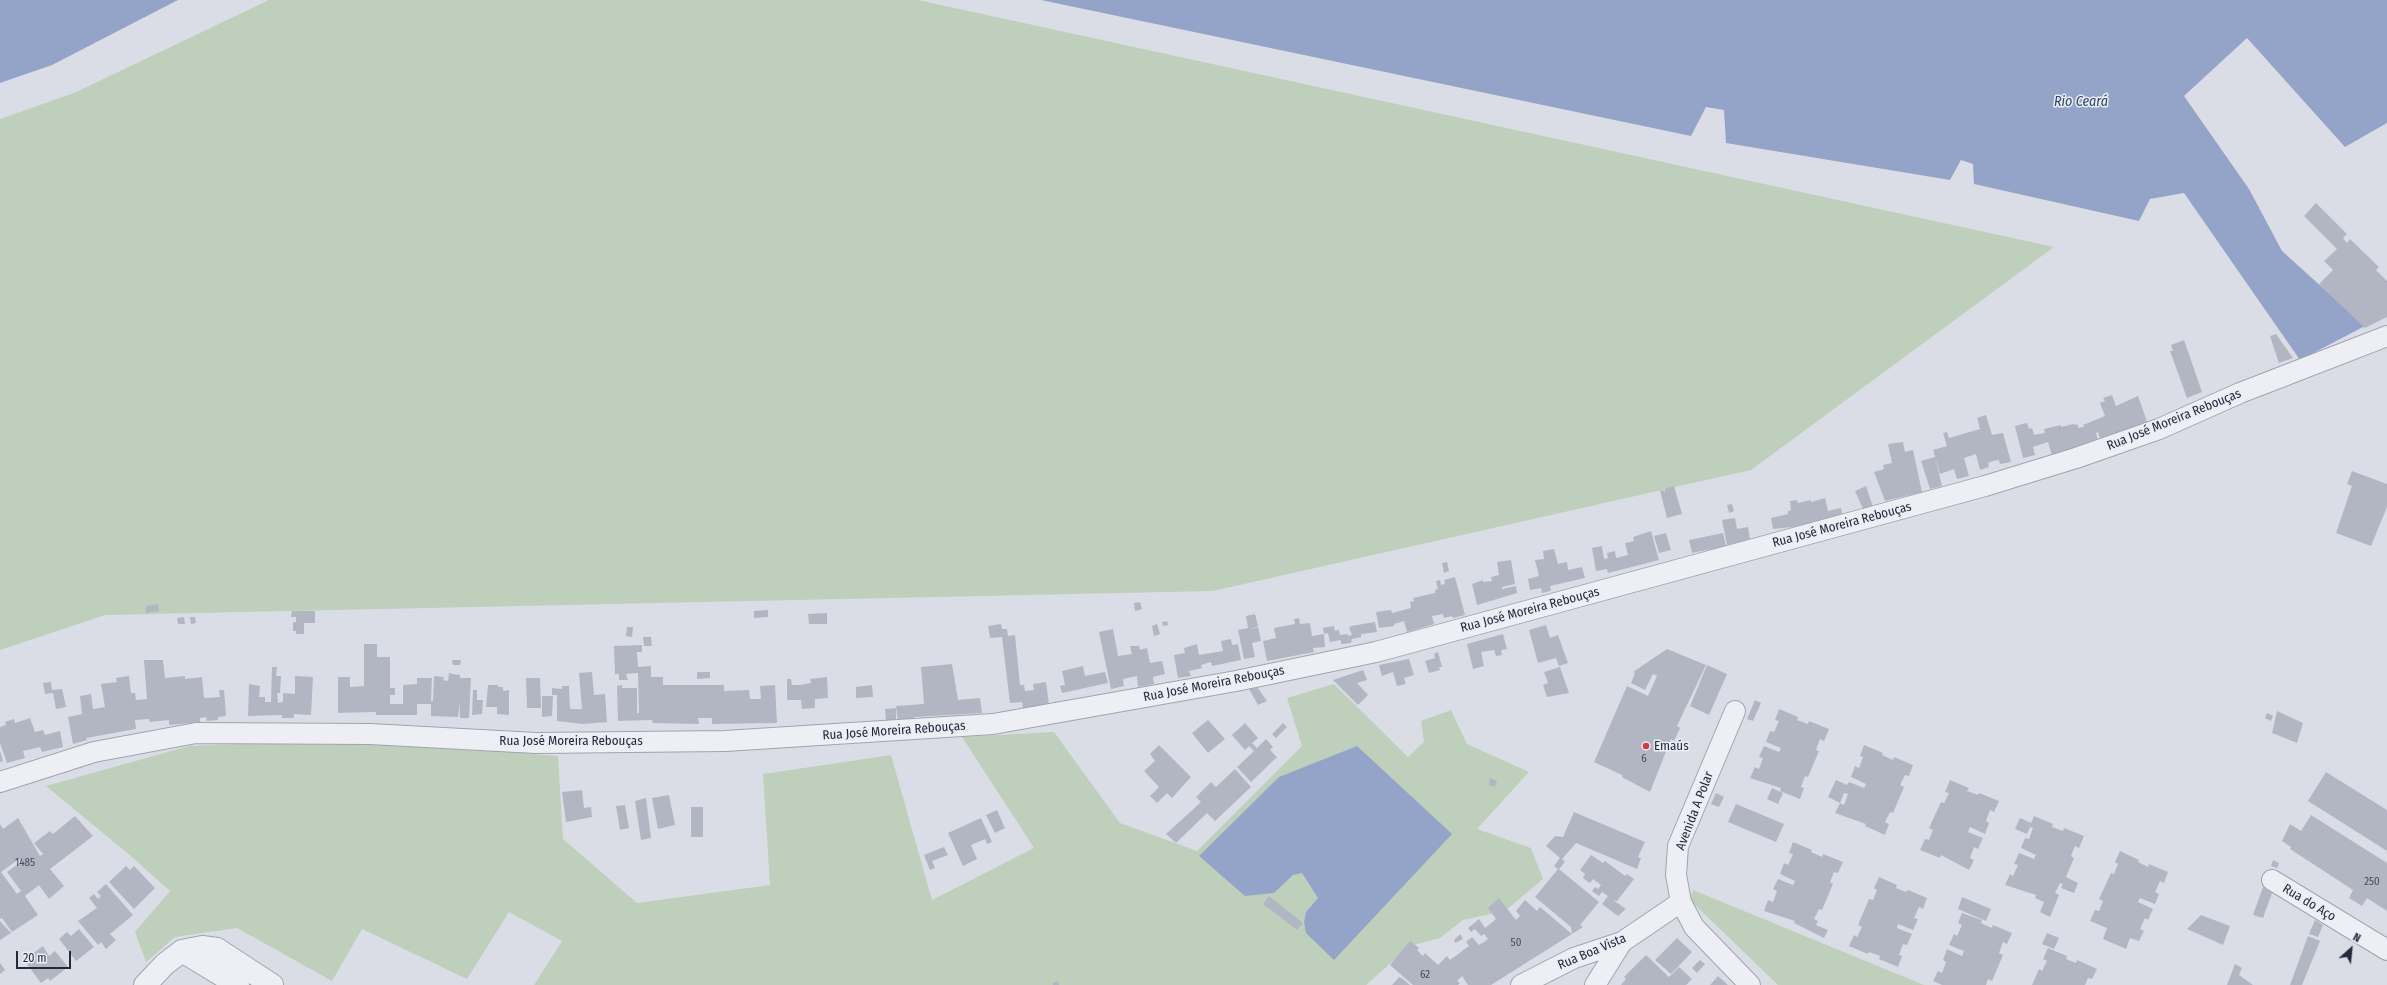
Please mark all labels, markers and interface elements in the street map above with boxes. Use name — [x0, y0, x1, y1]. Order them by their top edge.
water label: Rio Ceará — [2054, 94, 2108, 110]
street label: Rua José Moreira Rebouças — [2105, 386, 2243, 454]
street label: Rua José Moreira Rebouças — [1771, 499, 1913, 551]
street label: Rua José Moreira Rebouças — [1459, 584, 1601, 636]
street label: Rua José Moreira Rebouças — [1142, 663, 1286, 705]
street label: Rua José Moreira Rebouças — [822, 718, 966, 744]
street label: Rua José Moreira Rebouças — [499, 733, 643, 749]
place label: Emaús — [1654, 738, 1689, 754]
marker: Emaús — [1641, 741, 1651, 751]
house number: 6 — [1641, 752, 1647, 766]
street label: Avenida A Polar — [1673, 769, 1717, 853]
house number: 1485 — [15, 856, 35, 870]
house number: 250 — [2364, 875, 2380, 889]
street label: Rua do Aço — [2280, 881, 2338, 925]
north arrow — [2331, 929, 2371, 969]
street label: Rua Boa Vista — [1556, 931, 1628, 973]
text: N — [2351, 931, 2363, 945]
house number: 50 — [1511, 936, 1521, 950]
scale bar — [18, 943, 73, 969]
text: 20 m — [23, 951, 47, 965]
house number: 62 — [1420, 968, 1430, 982]

